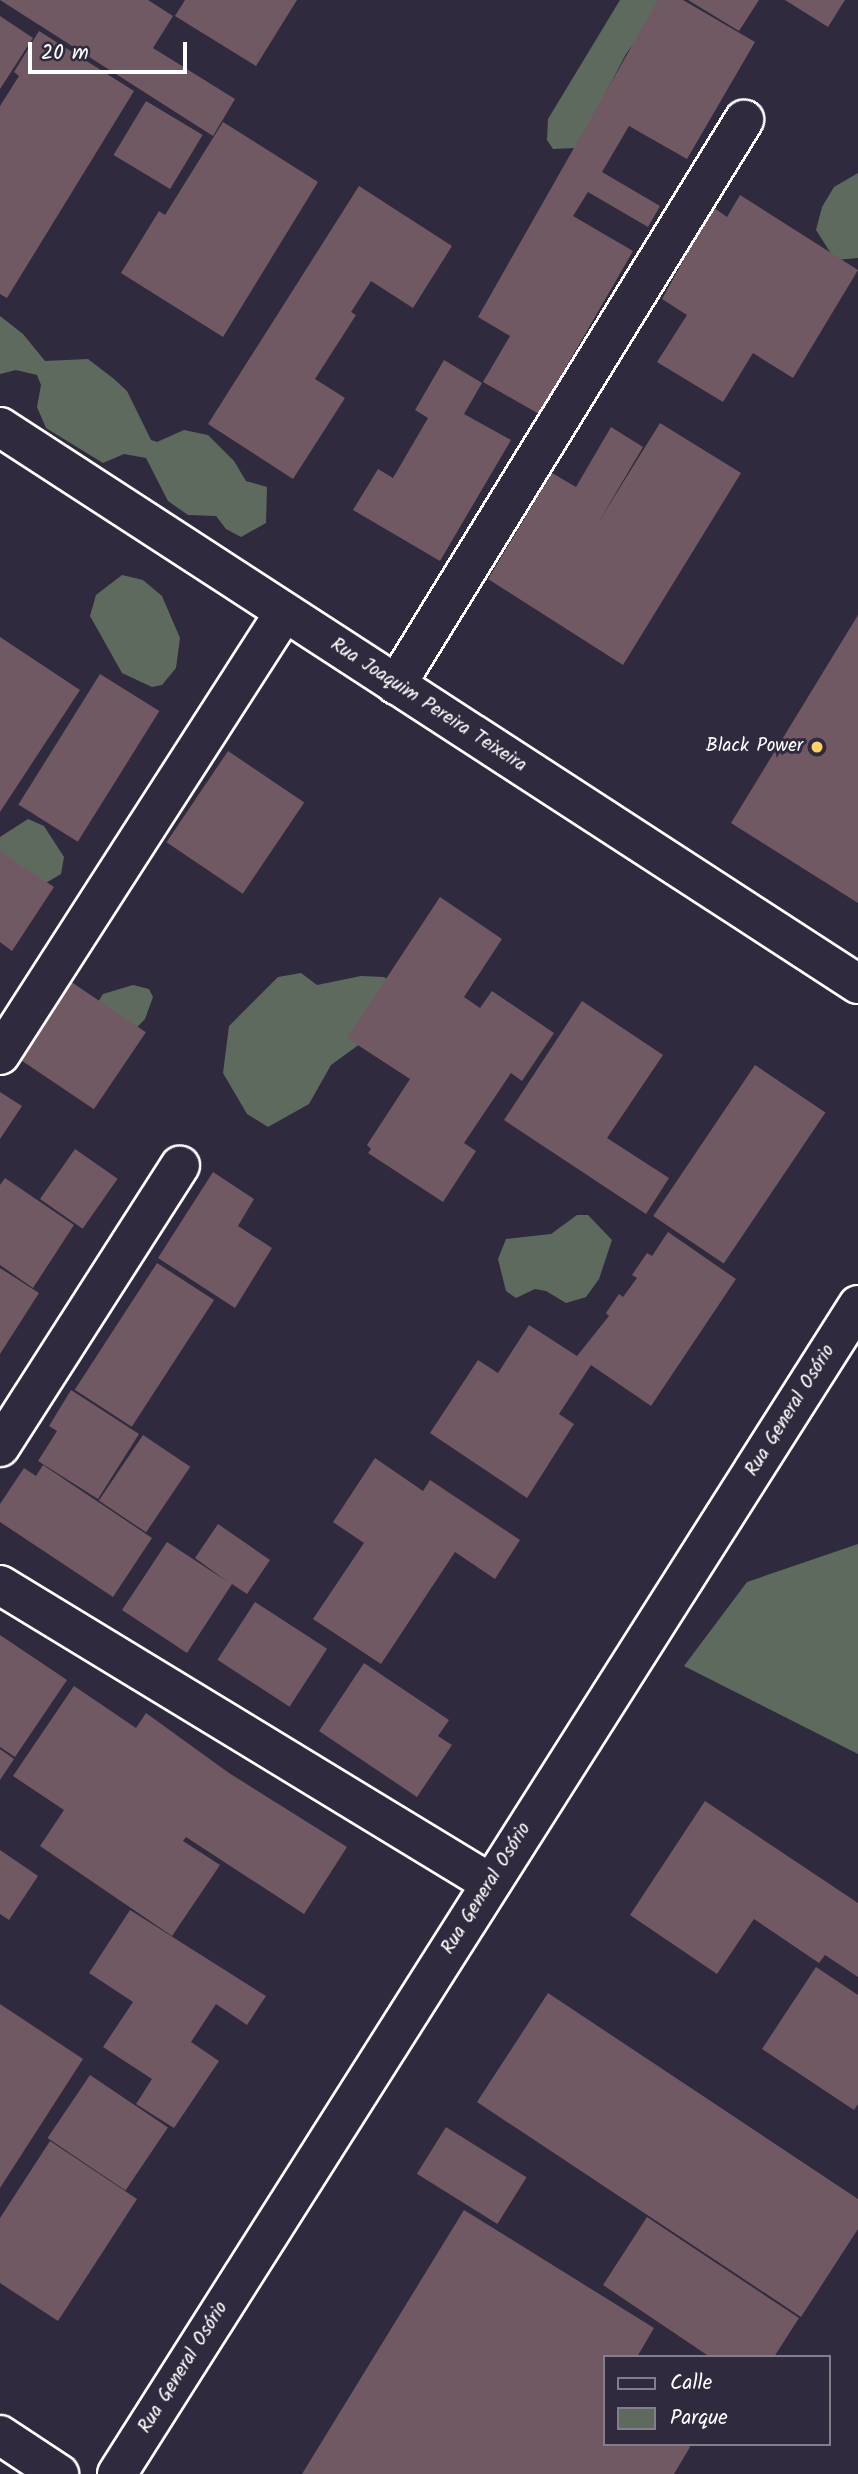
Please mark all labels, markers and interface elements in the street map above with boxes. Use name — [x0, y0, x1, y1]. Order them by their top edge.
scale bar — [32, 28, 191, 72]
text: 20 m — [41, 37, 89, 70]
street label: Rua Joaquim Pereira Teixeira — [326, 634, 530, 778]
place label: Black Power — [706, 736, 803, 758]
marker: Black Power — [809, 739, 825, 755]
street label: Rua General Osório — [741, 1341, 841, 1481]
street label: Rua General Osório — [437, 1819, 537, 1959]
street label: Rua General Osório — [134, 2298, 234, 2438]
legend — [602, 2355, 830, 2446]
text: Calle — [670, 2367, 712, 2400]
text: Parque — [670, 2402, 728, 2435]

